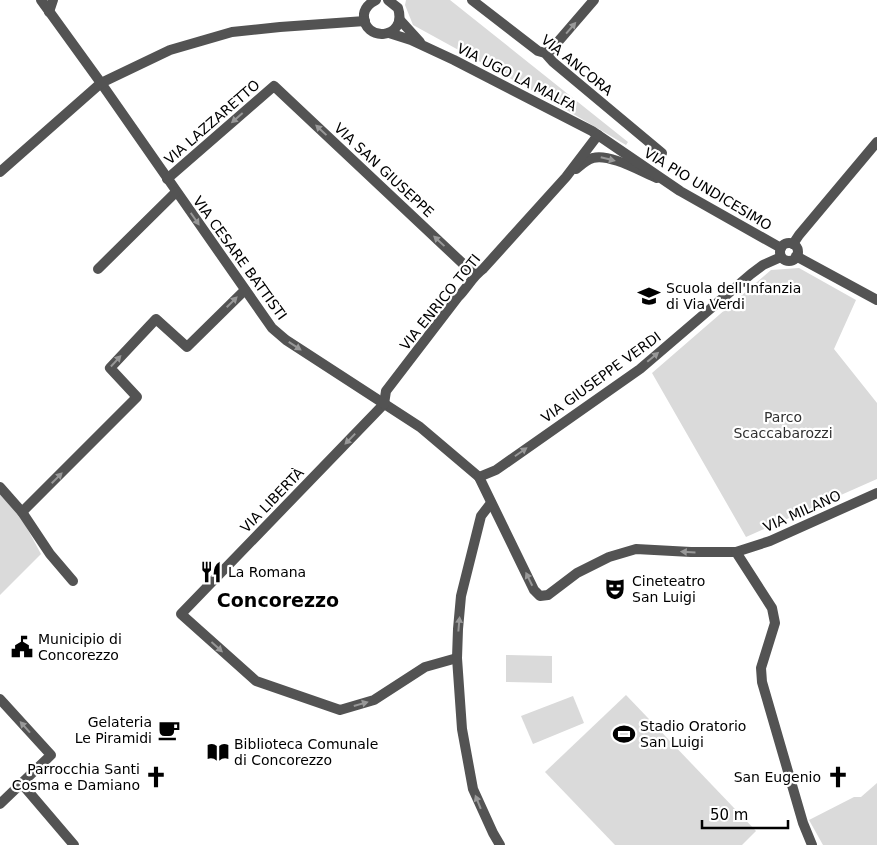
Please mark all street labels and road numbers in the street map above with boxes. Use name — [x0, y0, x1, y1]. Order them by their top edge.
street label: VIA ANCORA — [538, 31, 616, 99]
street label: VIA UGO LA MALFA — [454, 40, 580, 114]
street label: VIA LAZZARETTO — [161, 76, 263, 168]
street label: VIA SAN GIUSEPPE — [331, 120, 437, 220]
street label: VIA PIO UNDICESIMO — [641, 145, 775, 233]
street label: VIA CESARE BATTISTI — [190, 193, 290, 323]
street label: VIA ENRICO TOTI — [397, 251, 483, 353]
street label: VIA GIUSEPPE VERDI — [538, 328, 664, 426]
street label: VIA LIBERTÀ — [237, 464, 307, 536]
street label: VIA MILANO — [761, 487, 843, 535]

